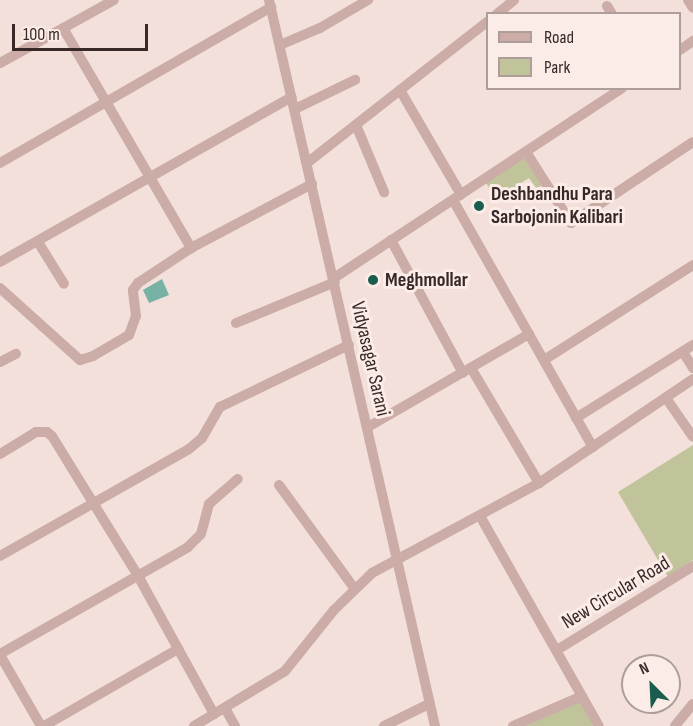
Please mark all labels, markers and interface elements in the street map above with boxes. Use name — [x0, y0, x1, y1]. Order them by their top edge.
scale bar — [15, 12, 152, 50]
legend — [486, 12, 681, 90]
text: 100 m — [23, 24, 60, 45]
text: Road — [544, 27, 574, 48]
text: Park — [544, 57, 570, 78]
place label: Deshbandhu Para Sarbojonin Kalibari — [491, 183, 623, 230]
marker: Deshbandhu Para Sarbojonin Kalibari — [472, 199, 486, 213]
place label: Meghmollar — [385, 268, 468, 292]
marker: Meghmollar — [366, 273, 380, 287]
street label: Vidyasagar Sarani — [345, 299, 395, 419]
street label: New Circular Road — [558, 551, 674, 635]
north arrow — [621, 654, 681, 714]
text: N — [637, 659, 652, 679]

